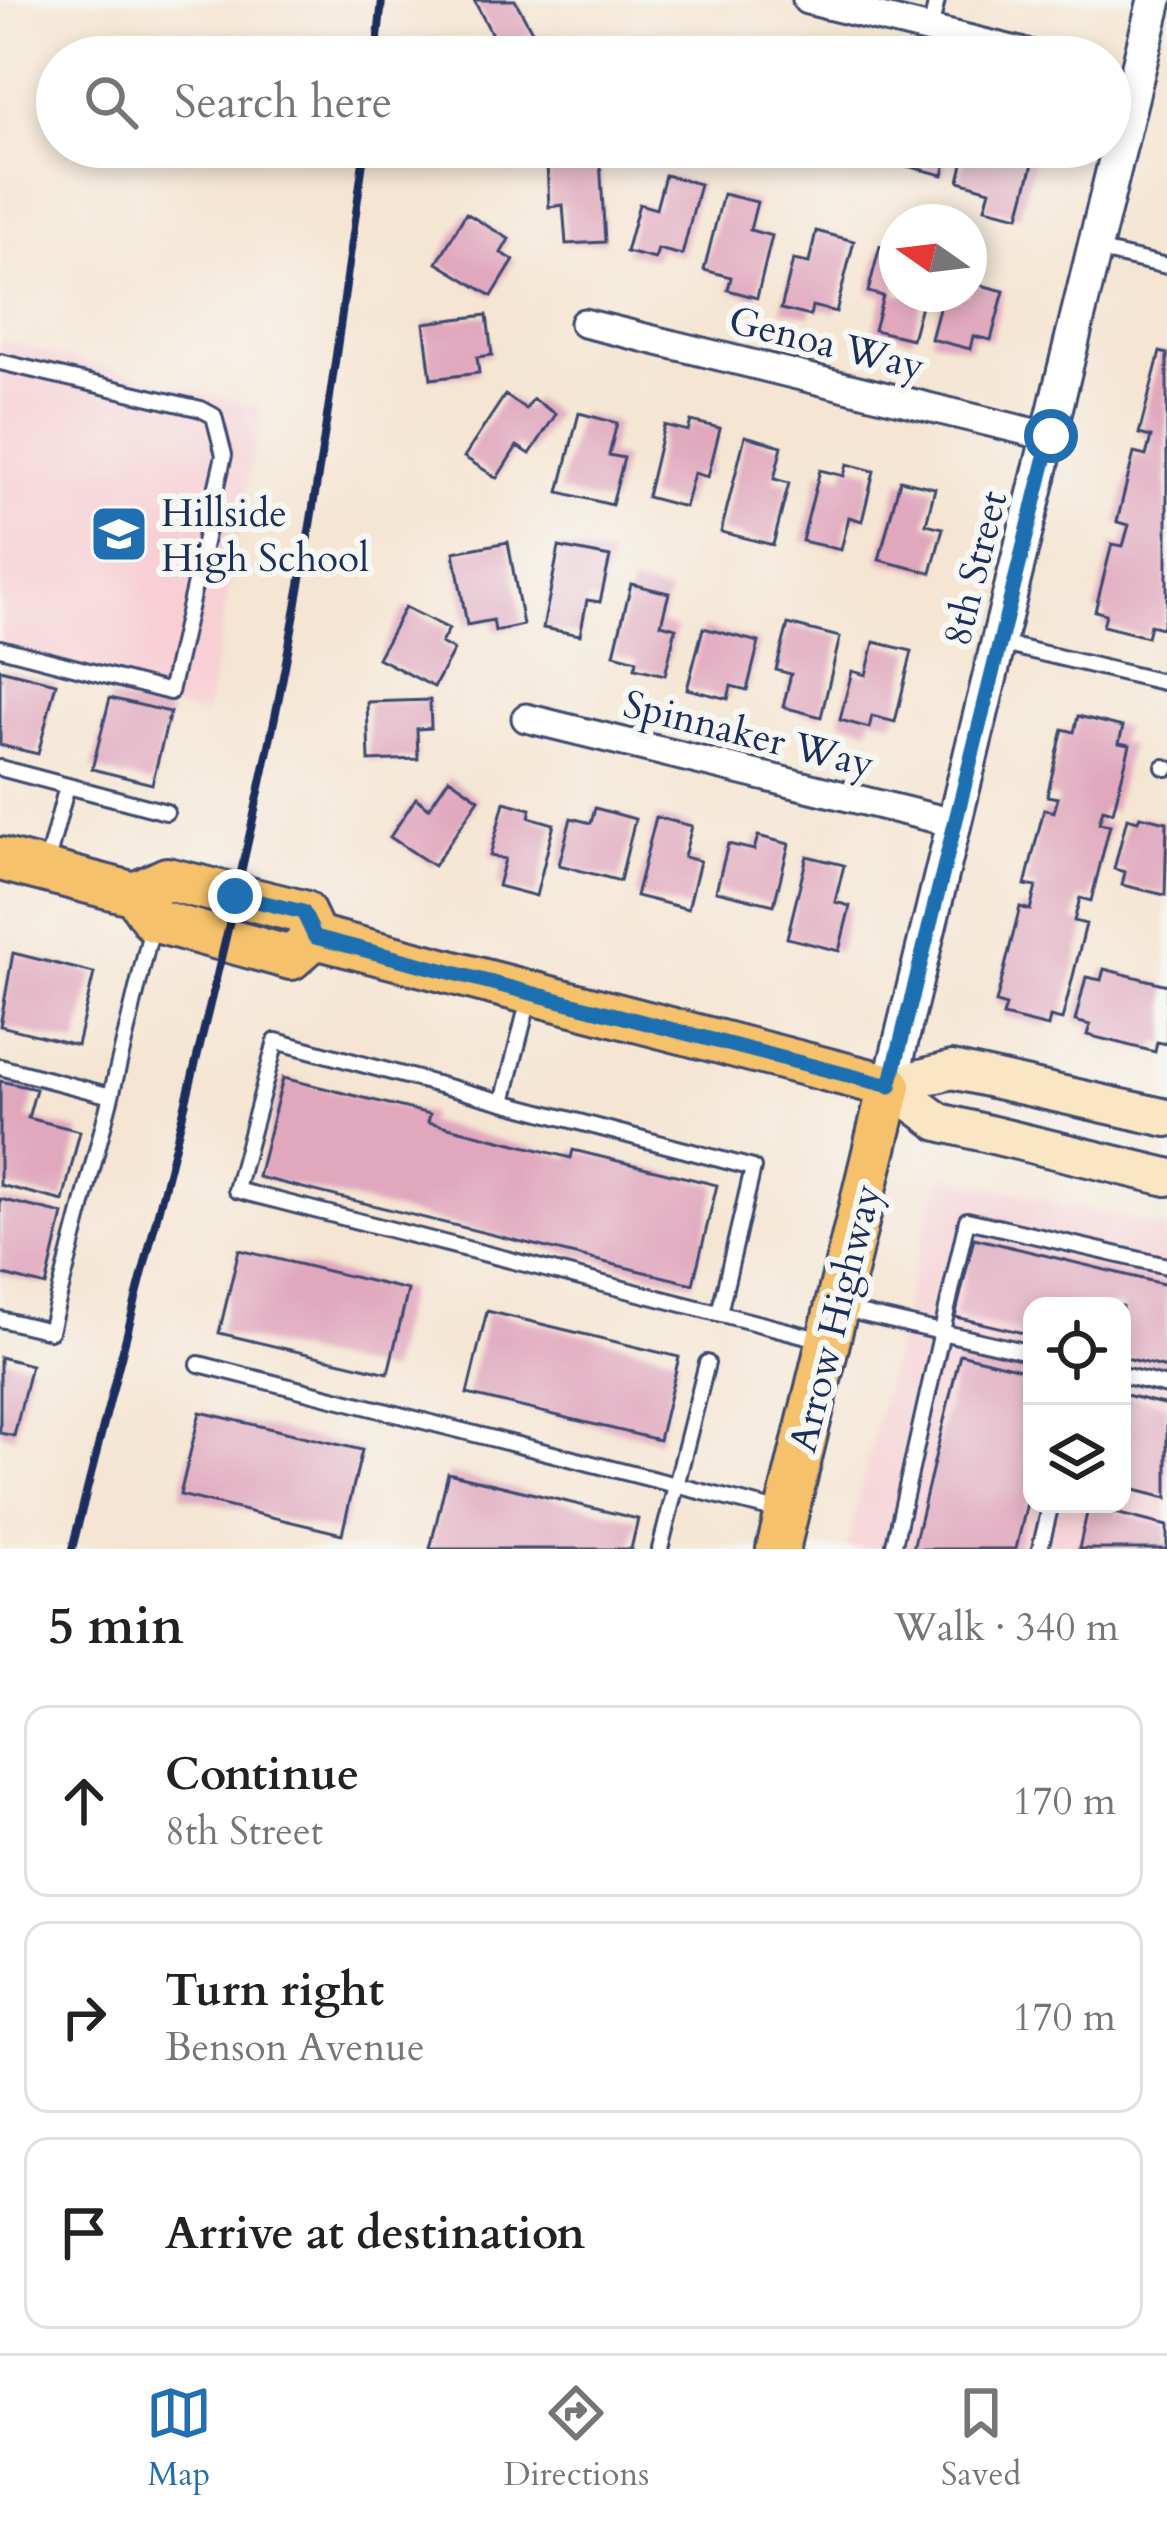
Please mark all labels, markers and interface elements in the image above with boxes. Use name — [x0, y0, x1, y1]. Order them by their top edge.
search box — [36, 36, 1131, 168]
icon: search — [78, 69, 144, 135]
text: Search here — [174, 72, 392, 133]
north arrow — [879, 204, 987, 312]
street label: Genoa Way — [723, 294, 930, 393]
route start — [1024, 409, 1078, 463]
street label: 8th Street — [931, 485, 1020, 651]
place label: Hillside High School — [161, 487, 369, 585]
school or university icon: Hillside High School — [88, 503, 150, 565]
street label: Spinnaker Way — [618, 678, 880, 791]
route end — [208, 869, 262, 923]
street label: Arrow Highway — [777, 1178, 894, 1458]
map controls — [1023, 1297, 1131, 1513]
button: locate — [1023, 1297, 1131, 1405]
button: layers — [1023, 1405, 1131, 1513]
text: 5 min — [48, 1592, 184, 1662]
text: Walk · 340 m — [894, 1601, 1119, 1654]
text: Continue — [165, 1744, 359, 1805]
icon: ahead — [51, 1768, 117, 1834]
text: 170 m — [1013, 1775, 1116, 1828]
text: 8th Street — [165, 1805, 323, 1858]
text: Turn right — [165, 1960, 384, 2021]
icon: right — [51, 1984, 117, 2050]
text: 170 m — [1013, 1991, 1116, 2044]
text: Benson Avenue — [165, 2021, 425, 2074]
icon: arrive — [51, 2200, 117, 2266]
text: Arrive at destination — [165, 2203, 585, 2264]
tab: Map — [146, 2380, 212, 2497]
tab: Directions — [504, 2380, 649, 2497]
tab: Saved — [941, 2380, 1021, 2497]

